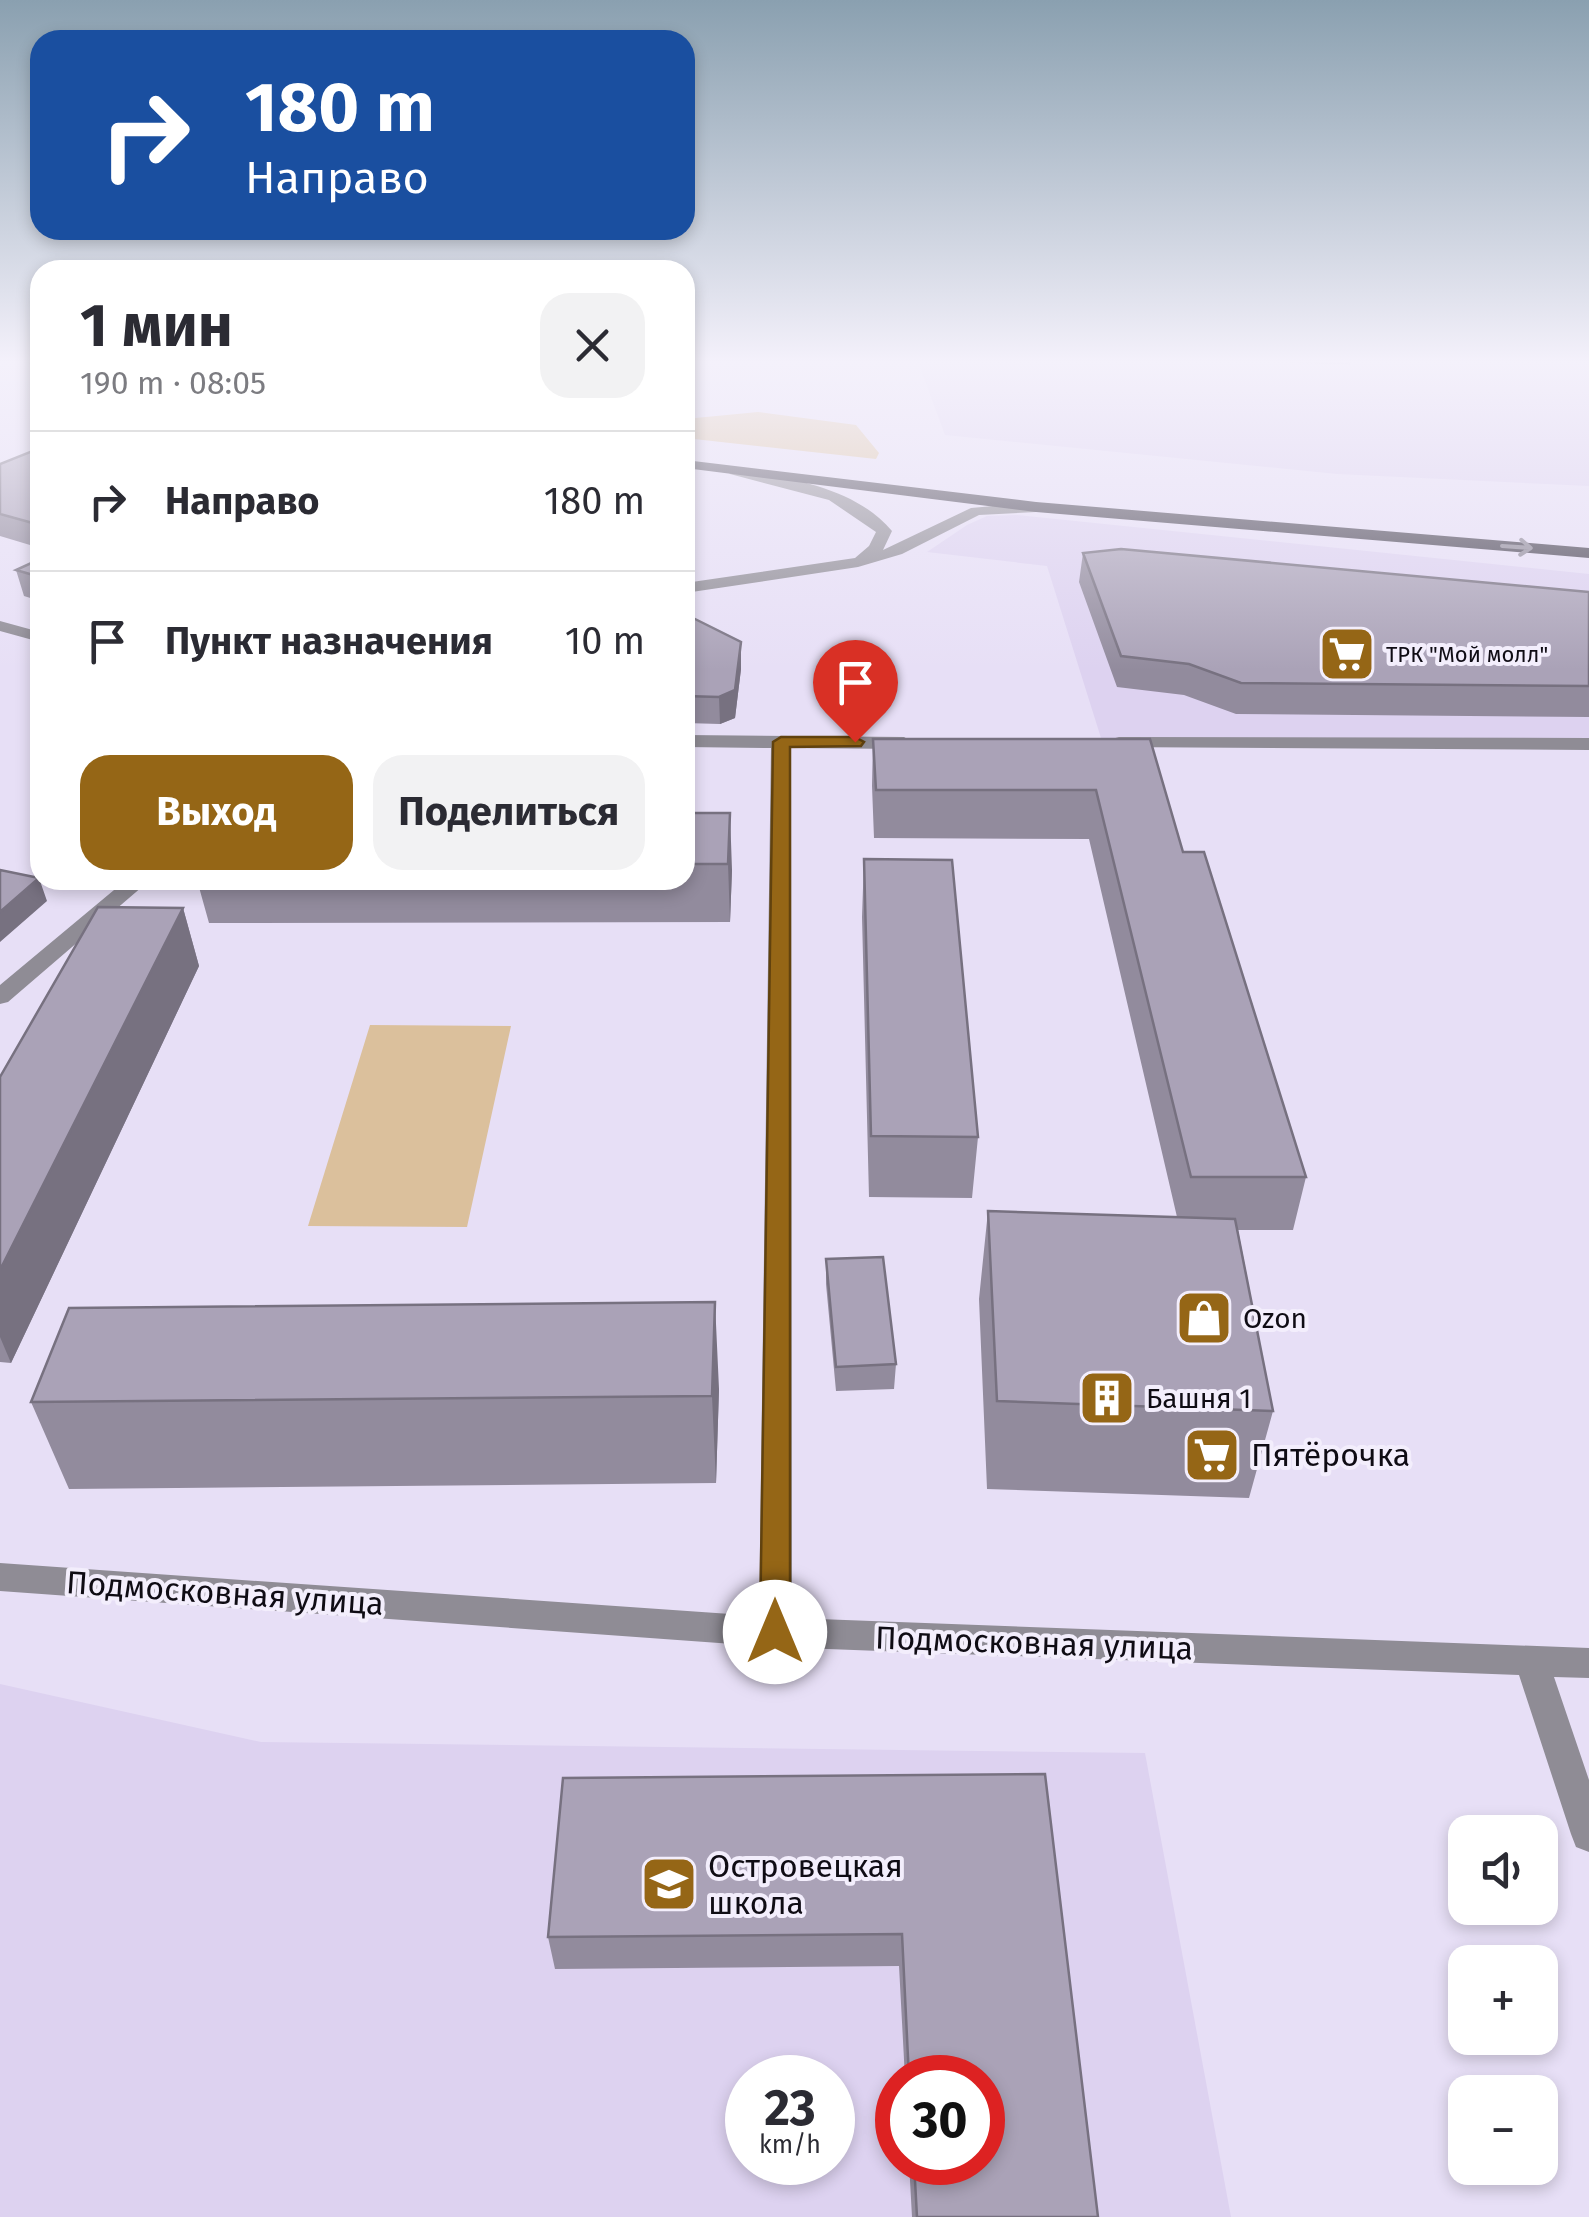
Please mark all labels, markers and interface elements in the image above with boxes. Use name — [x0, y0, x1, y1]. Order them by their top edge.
text: 180 m — [245, 66, 435, 150]
icon: right — [80, 70, 210, 200]
text: Направо — [245, 151, 429, 205]
text: 1 мин — [80, 290, 233, 362]
button: close — [540, 293, 645, 398]
text: 190 m · 08:05 — [80, 364, 266, 402]
icon: right — [80, 474, 135, 529]
text: Направо — [165, 478, 319, 524]
text: 180 m — [544, 478, 645, 524]
one-way arrow — [1500, 538, 1532, 557]
icon: arrive — [80, 614, 135, 669]
text: Пункт назначения — [165, 618, 493, 664]
text: 10 m — [565, 618, 645, 664]
supermarket icon: ТРК "Мой молл" — [1317, 624, 1377, 684]
pin — [813, 640, 898, 743]
place label: ТРК "Мой молл" — [1386, 641, 1548, 668]
icon: arrive — [828, 655, 883, 710]
button: Выход — [80, 755, 353, 870]
button: Поделиться — [373, 755, 645, 870]
shop icon: Ozon — [1174, 1288, 1234, 1348]
place label: Ozon — [1243, 1302, 1307, 1335]
building icon: Башня 1 — [1077, 1368, 1137, 1428]
place label: Башня 1 — [1146, 1382, 1251, 1415]
supermarket icon: Пятёрочка — [1182, 1425, 1242, 1485]
place label: Пятёрочка — [1251, 1436, 1410, 1474]
street label: Подмосковная улица — [65, 1563, 385, 1623]
position arrow — [723, 1580, 827, 1684]
street label: Подмосковная улица — [874, 1618, 1194, 1668]
map controls — [1448, 1815, 1558, 2185]
button: sound — [1448, 1815, 1558, 1925]
place label: Островецкая школа — [708, 1847, 903, 1922]
school or university icon: Островецкая школа — [639, 1854, 699, 1914]
button: + — [1448, 1945, 1558, 2055]
speed limit sign: 30 — [875, 2055, 1005, 2185]
button: − — [1448, 2075, 1558, 2185]
text: 23 — [764, 2078, 816, 2138]
text: km/h — [759, 2130, 821, 2160]

